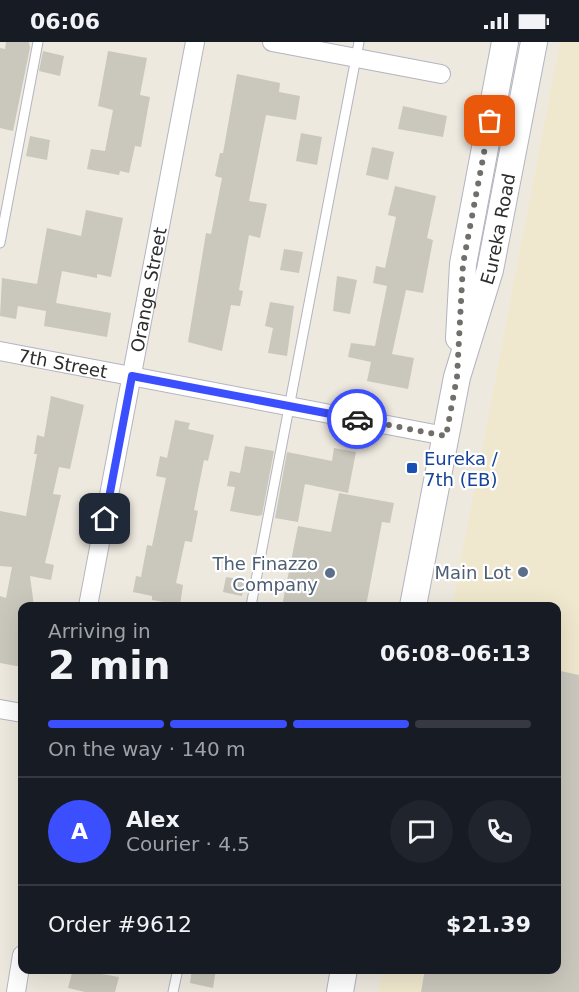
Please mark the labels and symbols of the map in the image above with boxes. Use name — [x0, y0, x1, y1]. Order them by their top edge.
pin — [464, 95, 515, 146]
street label: Eureka Road — [476, 171, 519, 287]
street label: Orange Street — [126, 225, 170, 354]
street label: 7th Street — [16, 344, 109, 382]
courier — [327, 389, 387, 449]
place label: Eureka / 7th (EB) — [424, 448, 499, 490]
marker: Eureka / 7th (EB) — [405, 461, 419, 475]
pin — [79, 493, 130, 544]
place label: The Finazzo Company — [211, 553, 318, 595]
place label: Main Lot — [435, 562, 511, 583]
marker: Main Lot — [516, 565, 530, 579]
marker: The Finazzo Company — [323, 566, 337, 580]

